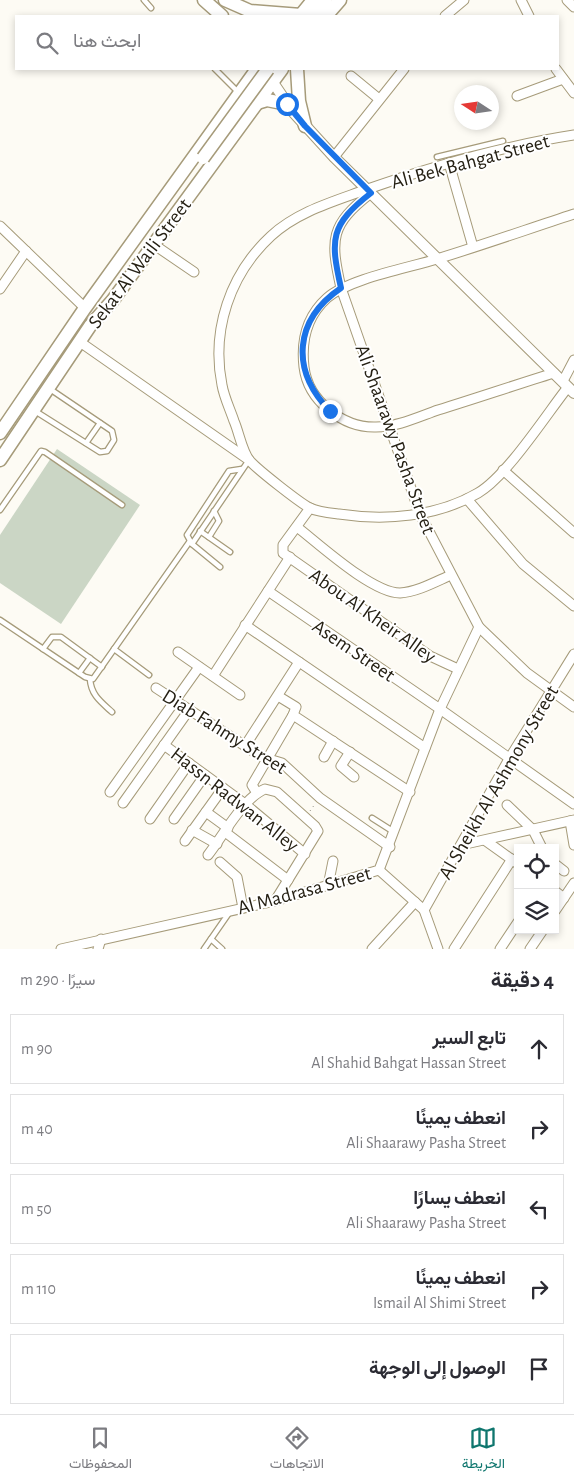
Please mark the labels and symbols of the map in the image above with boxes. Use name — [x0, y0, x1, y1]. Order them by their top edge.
north arrow — [454, 85, 499, 130]
route start — [276, 93, 299, 116]
street label: Ali Bek Bahgat Street — [389, 131, 552, 193]
street label: Sekat Al Waili Street — [85, 195, 195, 332]
street label: Ali Shaarawy Pasha Street — [352, 342, 439, 537]
route end — [319, 400, 342, 423]
street label: Abou Al Kheir Alley — [306, 565, 440, 667]
street label: Asem Street — [309, 616, 399, 686]
street label: Al Sheikh Al Ashmony Street — [435, 682, 563, 883]
street label: Diab Fahmy Street — [159, 686, 291, 778]
street label: Hassn Radwan Alley — [167, 744, 302, 856]
street label: Al Madrasa Street — [235, 863, 374, 918]

